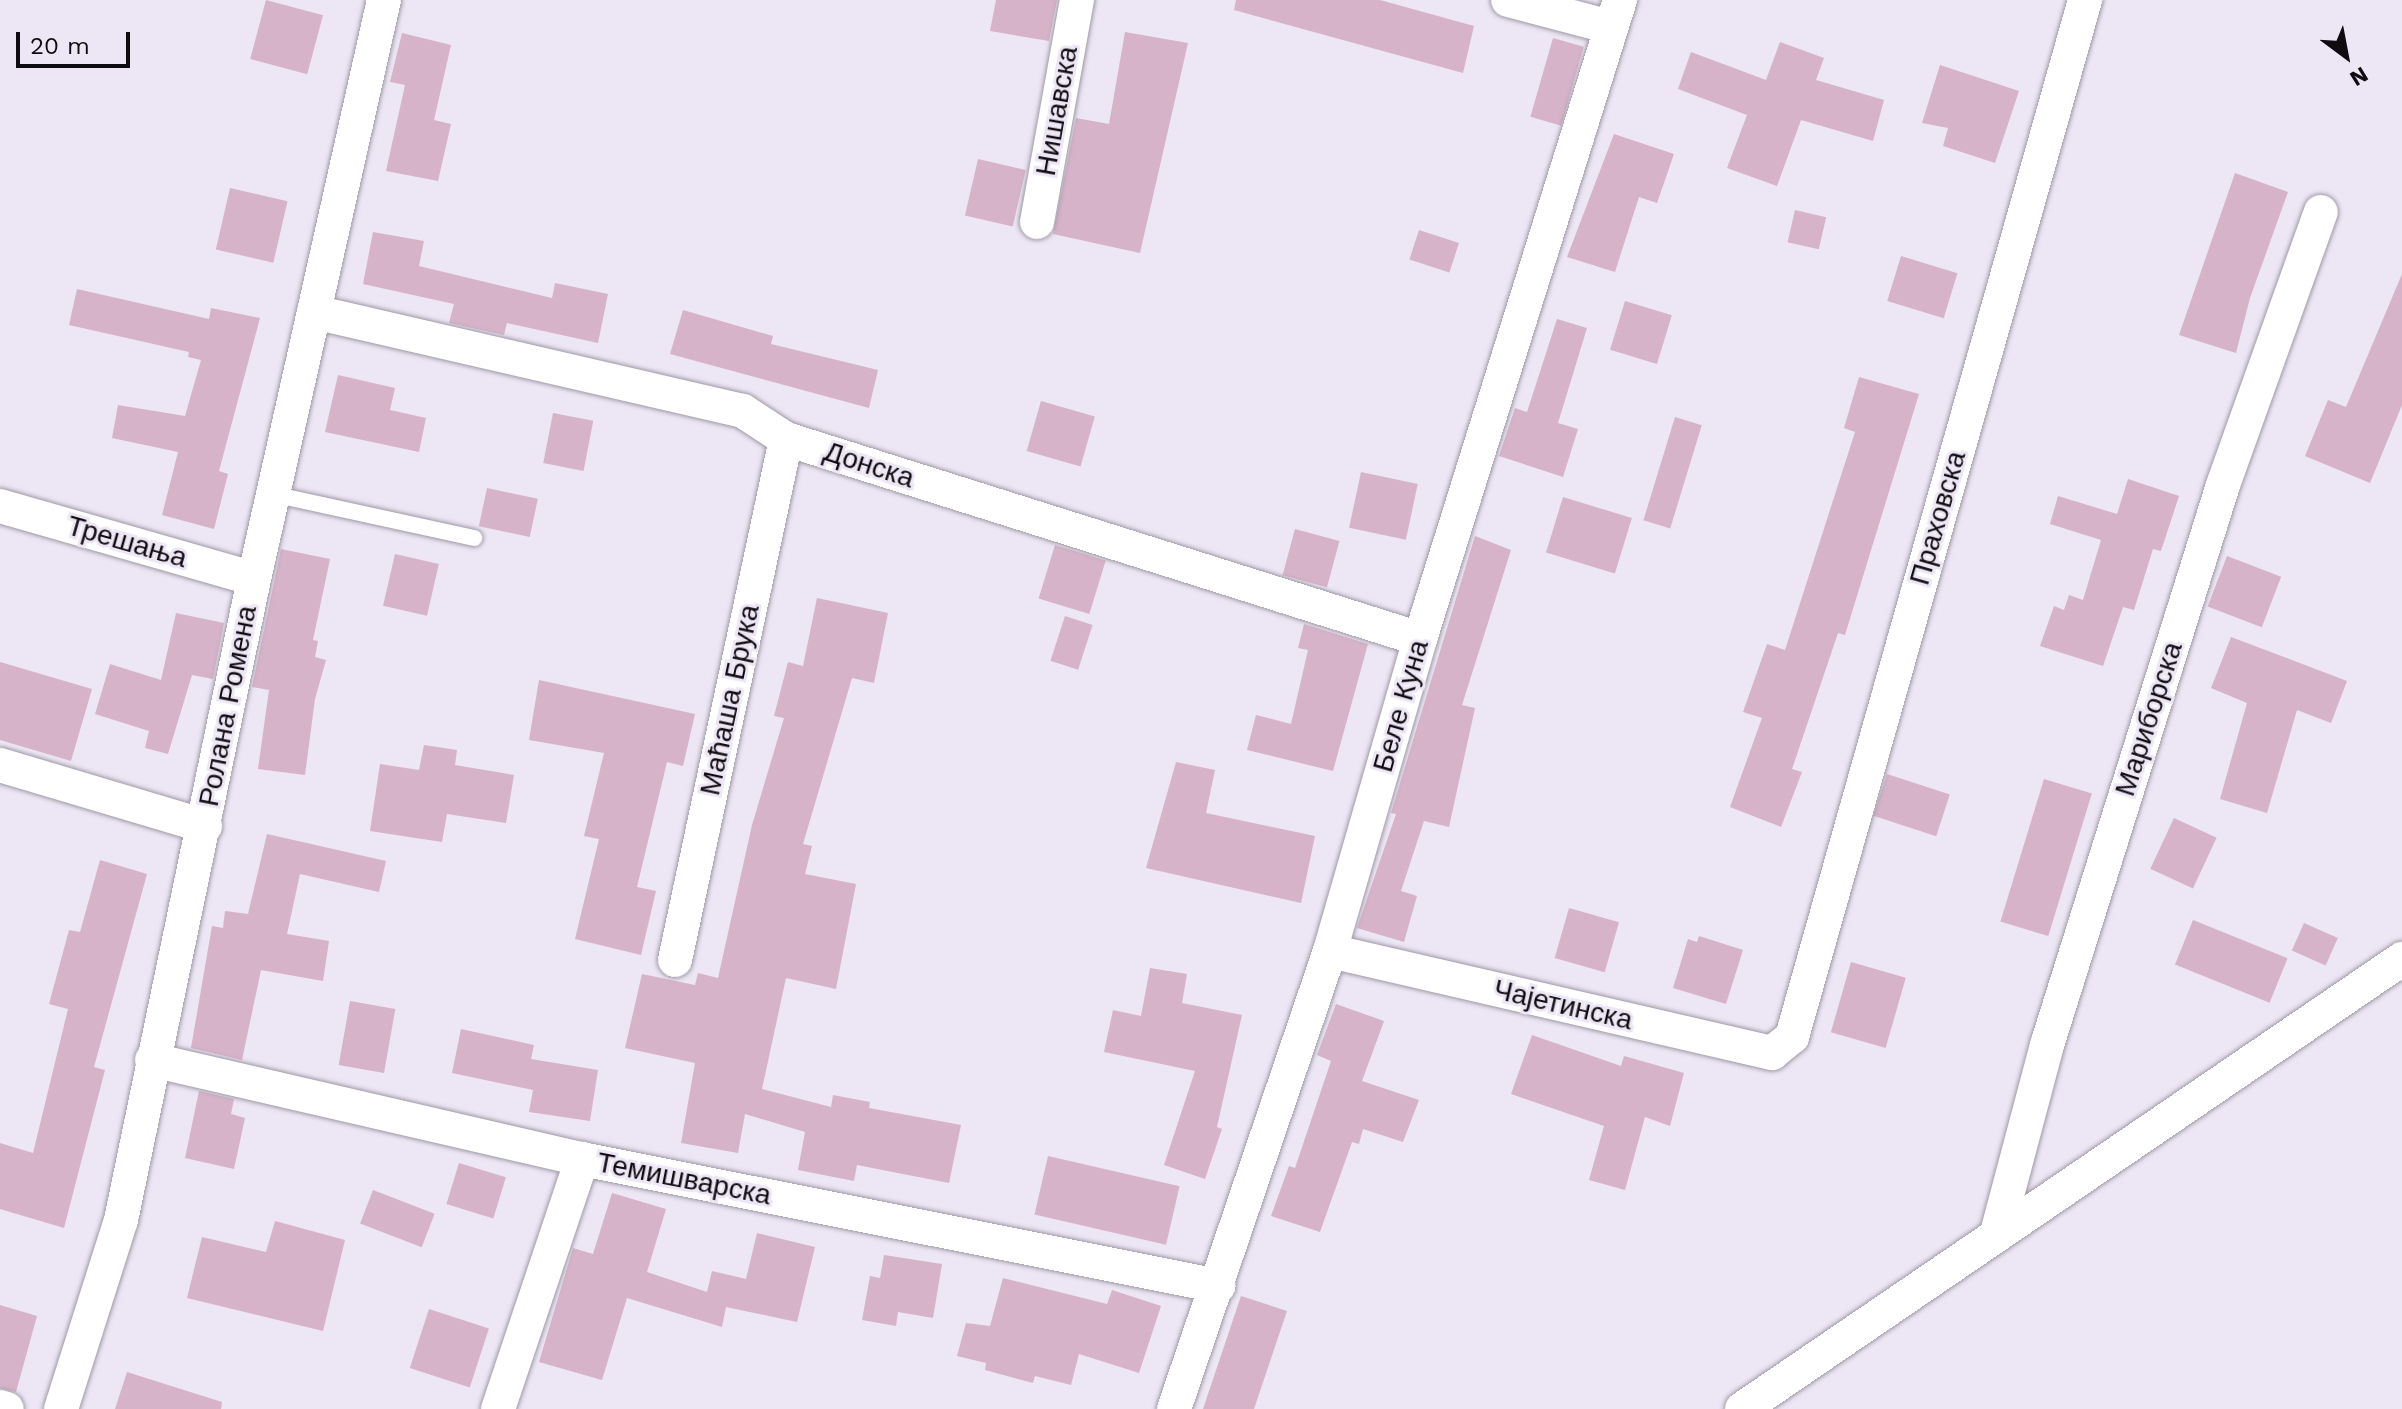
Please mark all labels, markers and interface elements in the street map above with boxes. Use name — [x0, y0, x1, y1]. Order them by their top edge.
scale bar — [20, 16, 134, 66]
north arrow — [2306, 16, 2386, 96]
text: 20 m — [30, 32, 90, 60]
street label: Нишавска — [1029, 44, 1085, 178]
text: N — [2345, 62, 2373, 92]
street label: Донска — [820, 435, 918, 495]
street label: Праховска — [1903, 447, 1973, 589]
street label: Трешања — [63, 509, 191, 575]
street label: Маћаша Брука — [693, 602, 767, 798]
street label: Ролана Ромена — [192, 603, 264, 809]
street label: Беле Куна — [1366, 636, 1436, 776]
street label: Мариборска — [2108, 638, 2190, 800]
street label: Чајетинска — [1490, 973, 1636, 1037]
street label: Темишварска — [594, 1146, 774, 1212]

